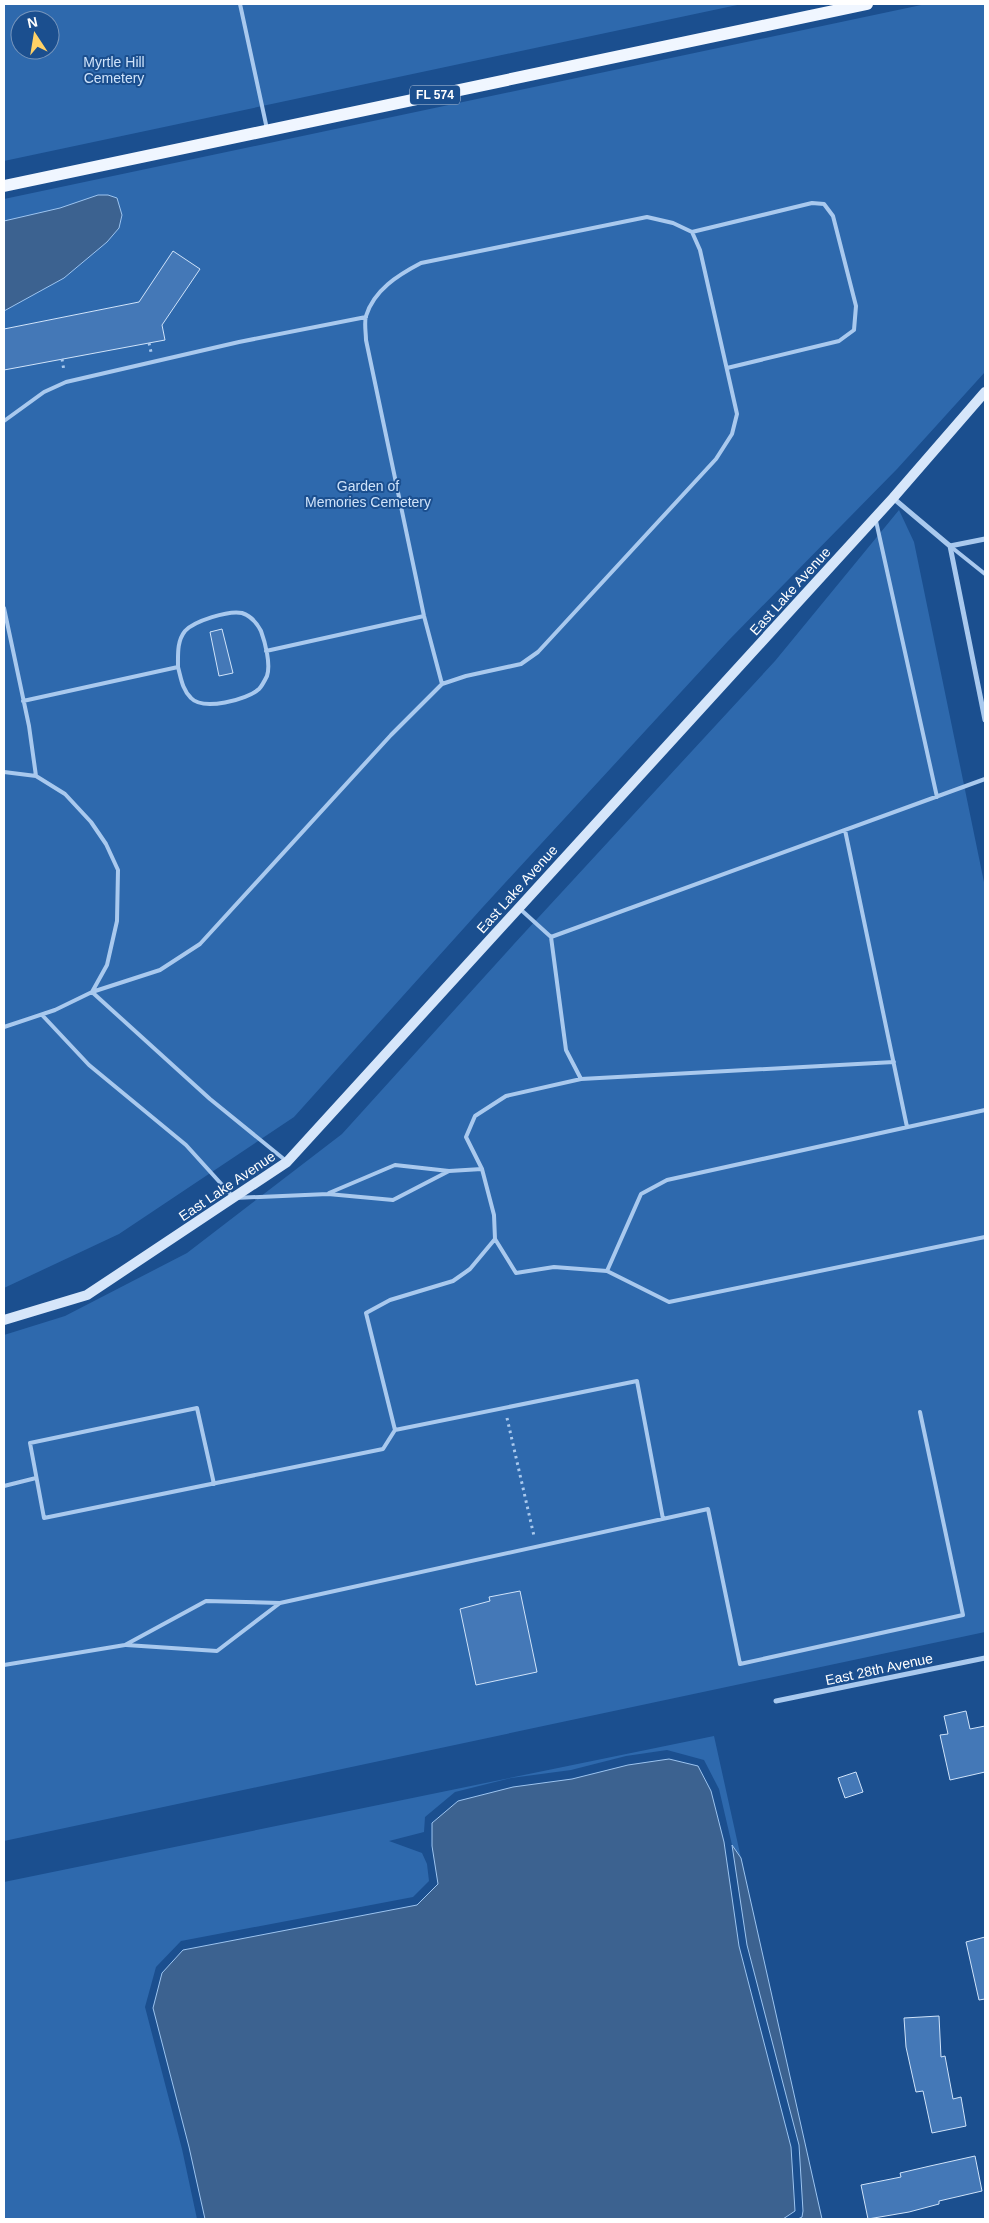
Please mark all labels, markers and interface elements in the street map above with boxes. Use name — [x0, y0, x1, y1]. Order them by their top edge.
north arrow — [10, 10, 60, 60]
text: N — [26, 13, 39, 31]
park label: Myrtle Hill Cemetery — [83, 54, 145, 86]
road number: FL 574 — [410, 86, 460, 104]
park label: Garden of Memories Cemetery — [305, 478, 431, 510]
street label: East Lake Avenue — [746, 544, 834, 638]
street label: East Lake Avenue — [473, 842, 561, 936]
street label: East Lake Avenue — [176, 1148, 278, 1224]
street label: East 28th Avenue — [824, 1650, 934, 1688]

